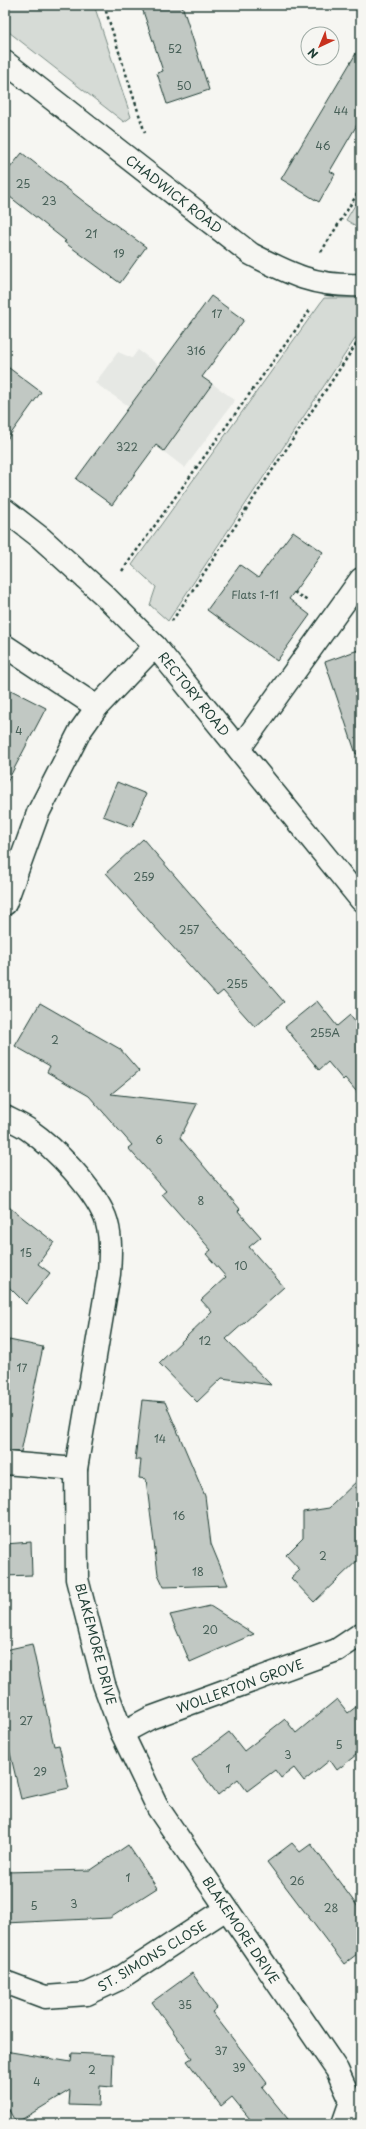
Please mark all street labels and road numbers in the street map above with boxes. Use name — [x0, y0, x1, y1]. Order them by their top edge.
street label: CHADWICK ROAD — [122, 150, 227, 237]
street label: RECTORY ROAD — [154, 647, 234, 740]
street label: BLAKEMORE DRIVE — [71, 1581, 122, 1707]
street label: WOLLERTON GROVE — [174, 1654, 306, 1717]
street label: BLAKEMORE DRIVE — [198, 1872, 284, 1987]
street label: ST. SIMONS CLOSE — [94, 1916, 210, 1996]

